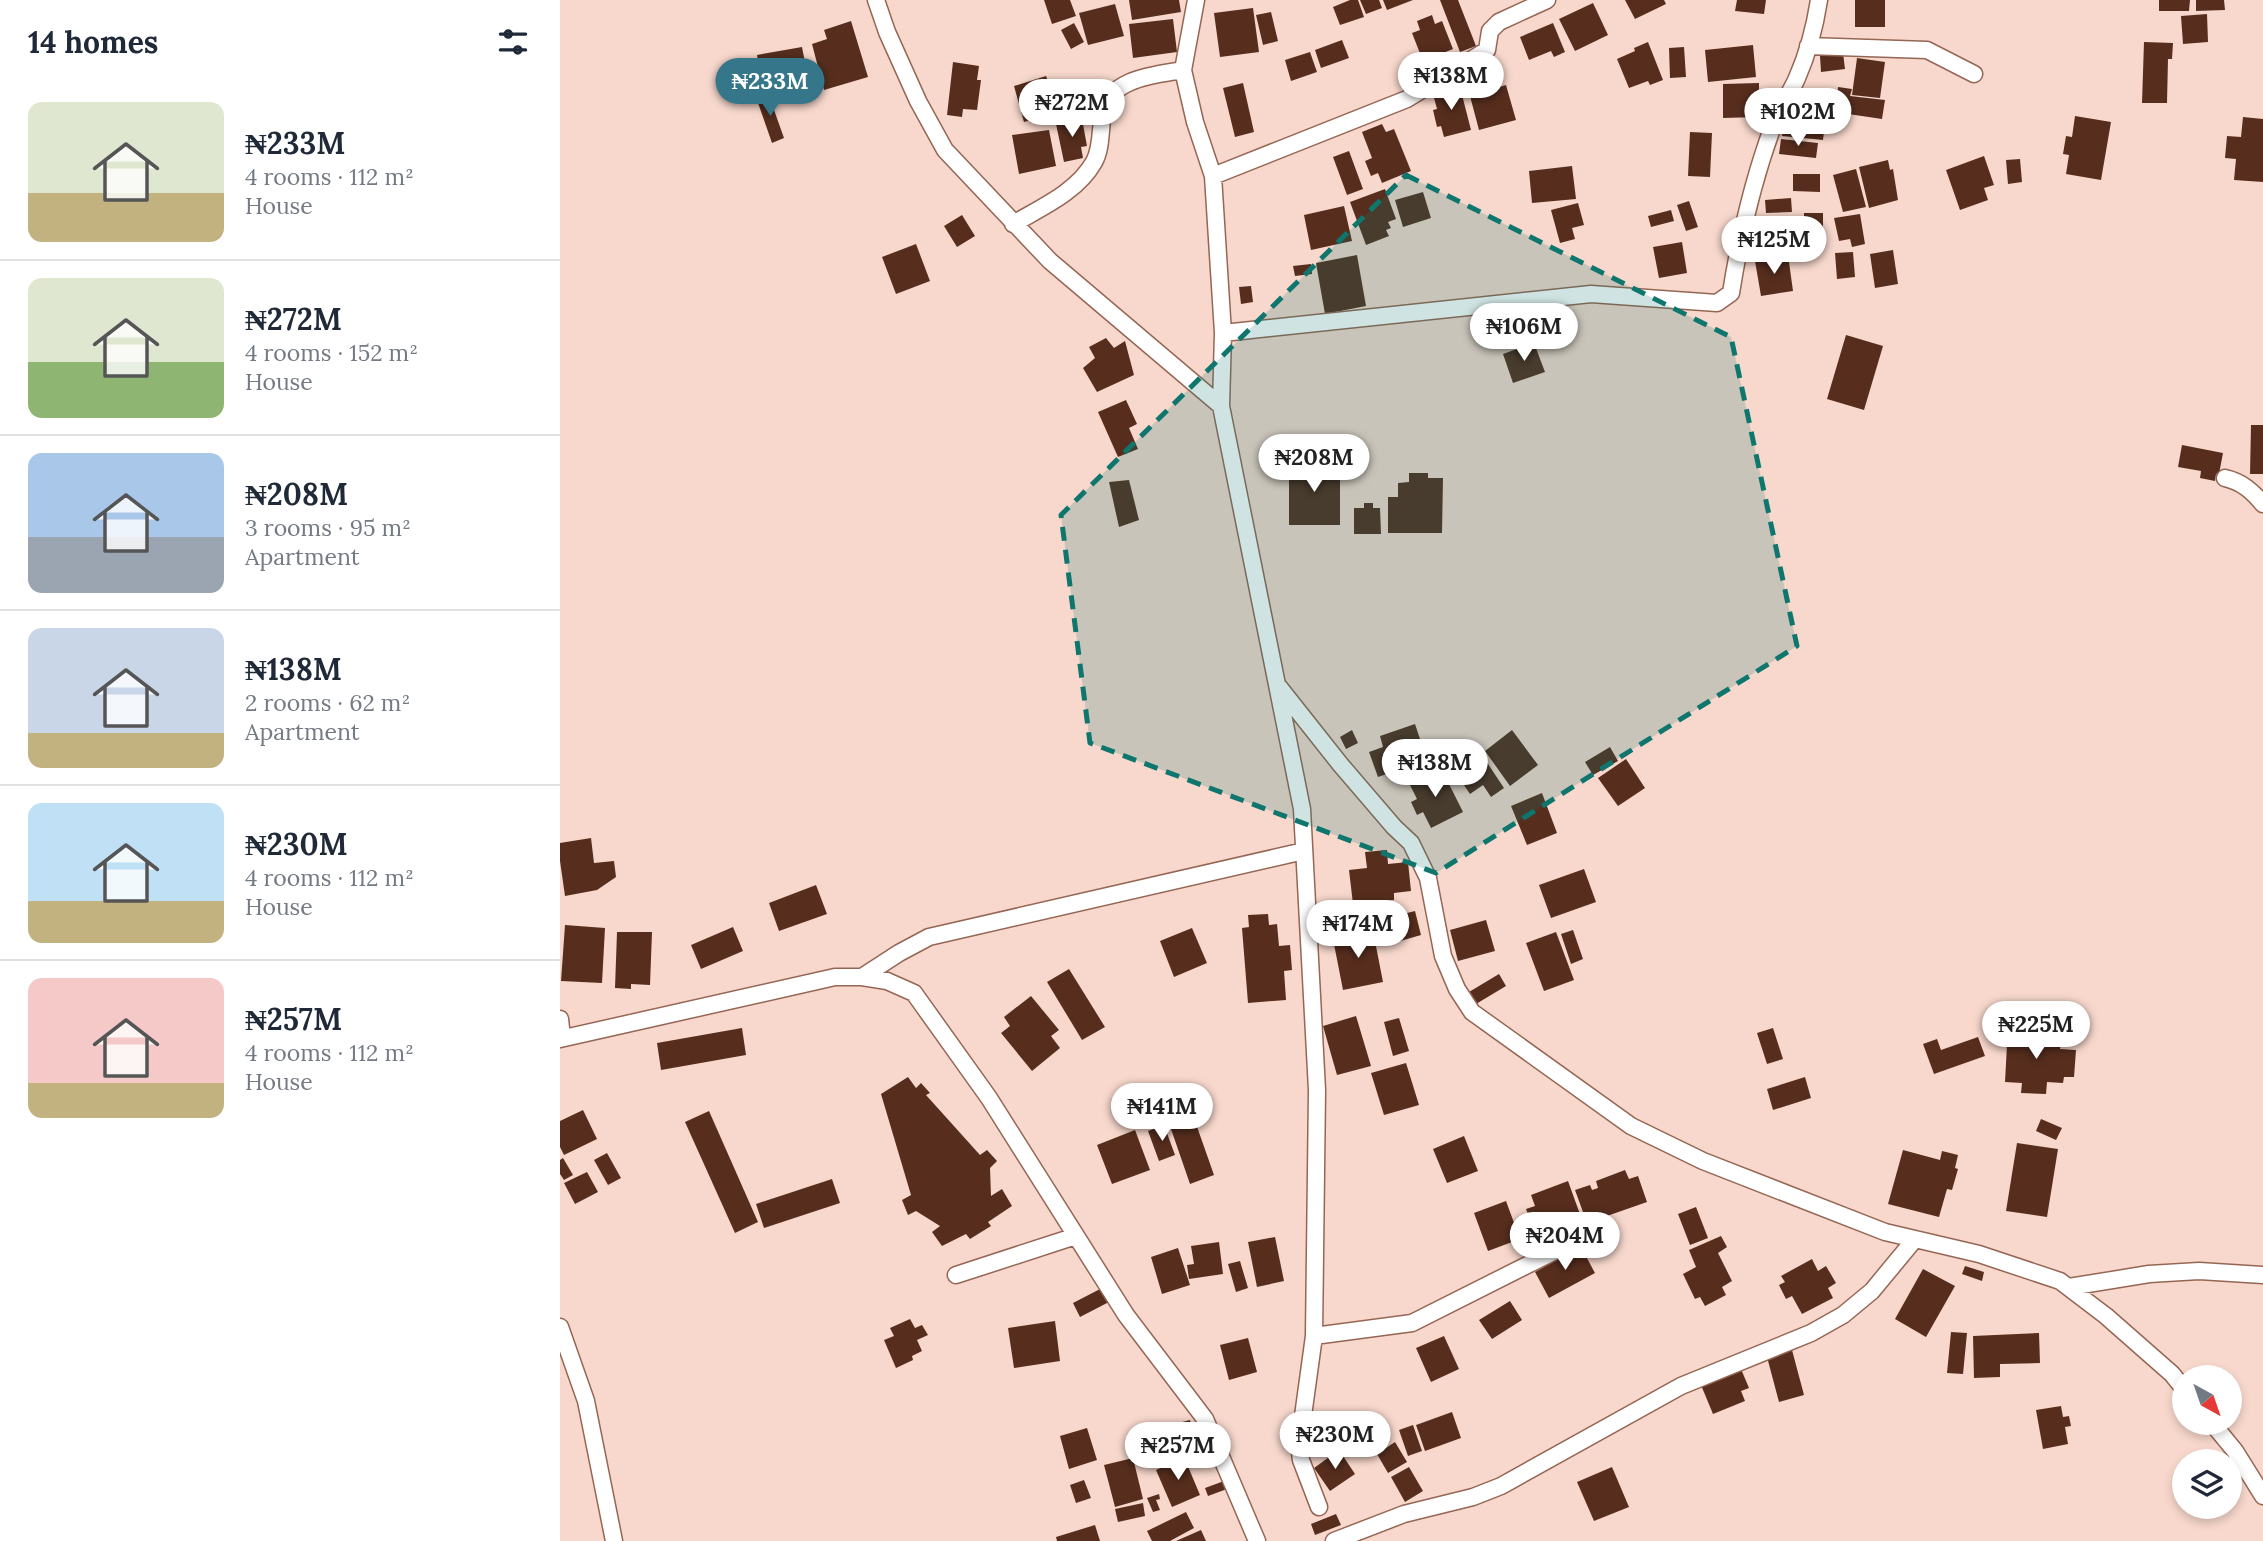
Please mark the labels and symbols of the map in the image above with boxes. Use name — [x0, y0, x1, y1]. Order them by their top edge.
pin: ₦138M — [1402, 52, 1500, 112]
pin: ₦233M — [721, 58, 819, 118]
pin: ₦272M — [1023, 80, 1121, 139]
pin: ₦102M — [1749, 88, 1847, 148]
pin: ₦125M — [1725, 216, 1823, 276]
pin: ₦106M — [1475, 304, 1573, 363]
pin: ₦208M — [1265, 434, 1363, 494]
pin: ₦138M — [1386, 740, 1484, 799]
pin: ₦174M — [1309, 900, 1407, 960]
pin: ₦225M — [1987, 1002, 2085, 1061]
pin: ₦141M — [1113, 1084, 1211, 1143]
pin: ₦204M — [1516, 1212, 1614, 1272]
north arrow — [2172, 1365, 2242, 1435]
pin: ₦230M — [1286, 1412, 1384, 1471]
pin: ₦257M — [1129, 1422, 1227, 1482]

